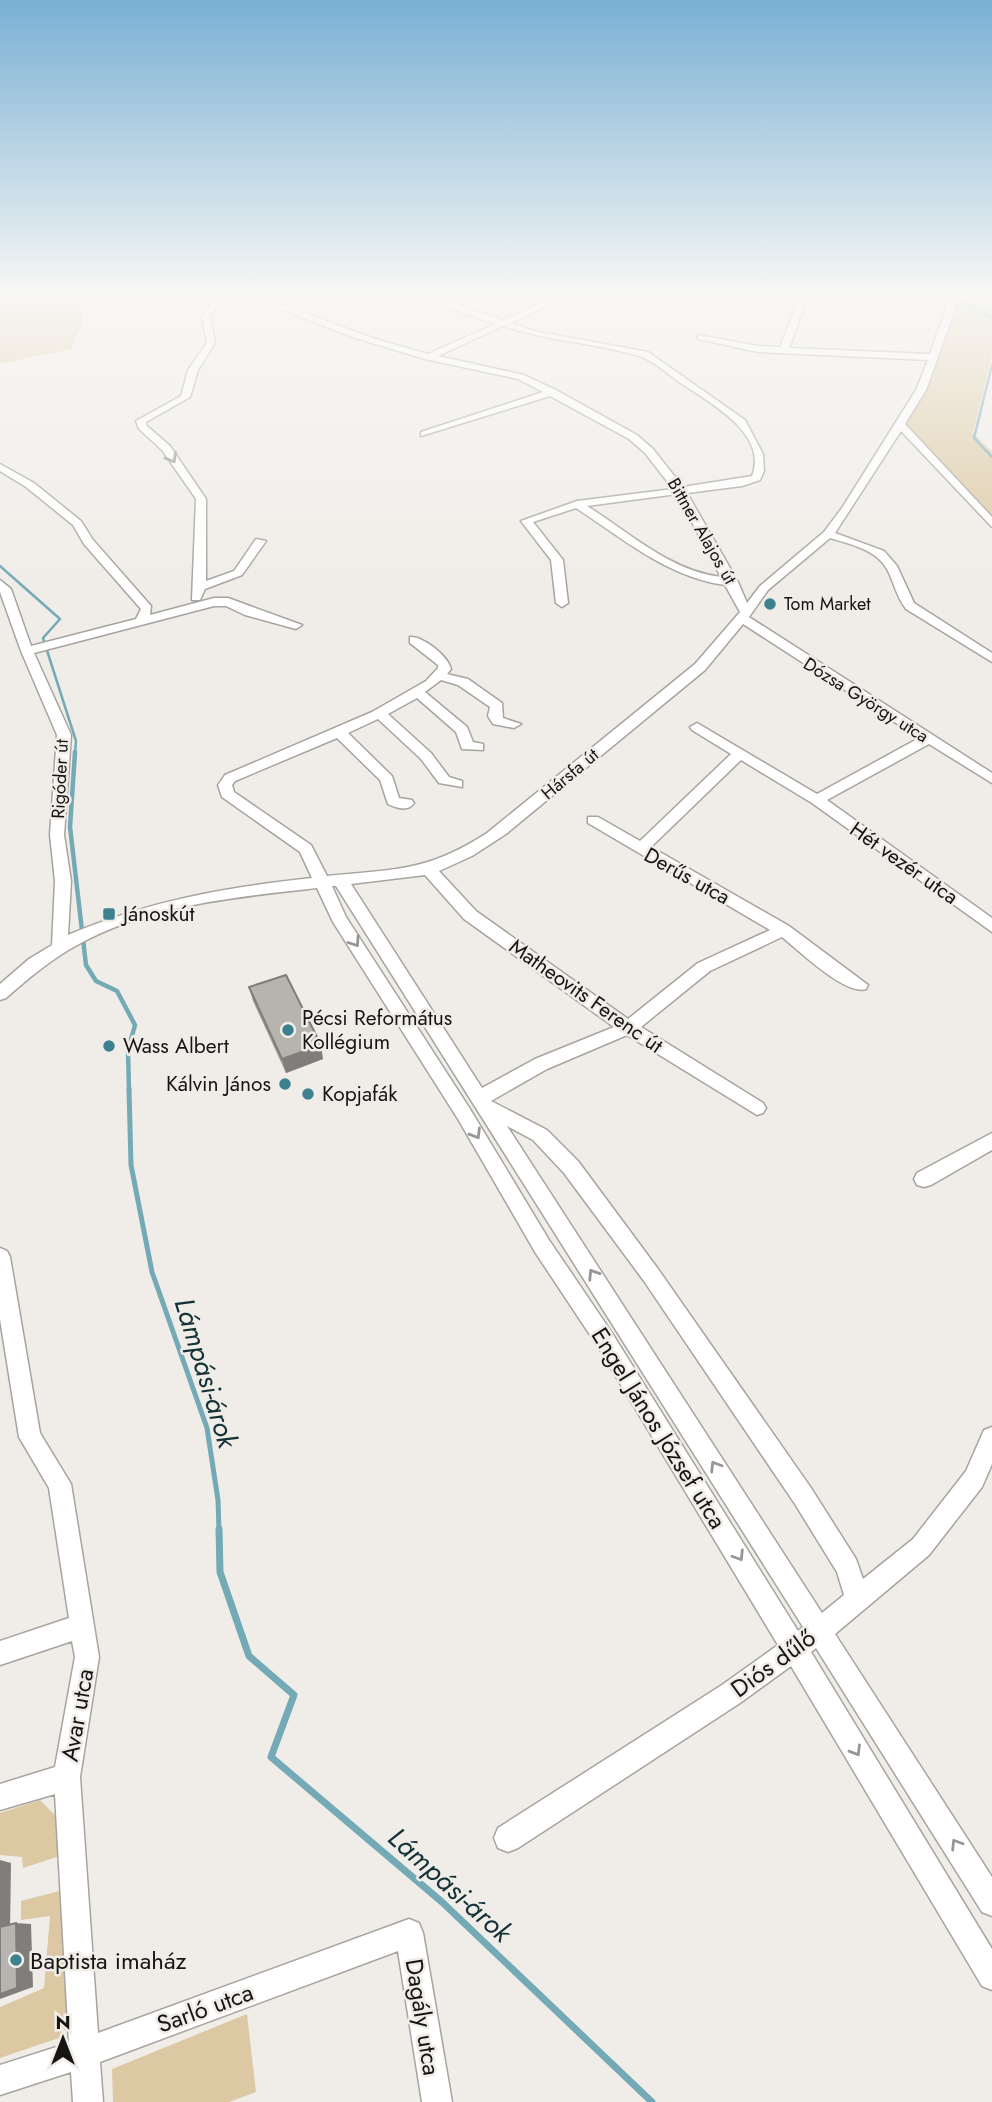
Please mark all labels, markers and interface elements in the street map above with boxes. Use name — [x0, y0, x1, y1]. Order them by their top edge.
one-way arrow — [164, 450, 177, 463]
street label: Bittner Alajos út — [661, 473, 743, 590]
place label: Tom Market — [784, 591, 871, 617]
marker: Tom Market — [762, 596, 778, 612]
street label: Dózsa György utca — [798, 651, 934, 749]
street label: Rigóder út — [45, 738, 75, 819]
street label: Hársfa út — [536, 742, 605, 806]
street label: Hét vezér utca — [844, 814, 964, 912]
street label: Derűs utca — [638, 840, 736, 912]
place label: Jánoskút — [120, 899, 194, 929]
marker: Jánoskút — [101, 906, 117, 922]
street label: Matheovits Ferenc út — [503, 932, 669, 1060]
one-way arrow — [347, 934, 360, 947]
place label: Pécsi Református Kollégium — [302, 1003, 452, 1057]
marker: Pécsi Református Kollégium — [280, 1022, 296, 1038]
place label: Wass Albert — [123, 1031, 229, 1061]
marker: Wass Albert — [101, 1038, 117, 1054]
place label: Kálvin János — [166, 1069, 271, 1099]
marker: Kálvin János — [277, 1076, 293, 1092]
place label: Kopjafák — [322, 1079, 398, 1109]
marker: Kopjafák — [300, 1086, 316, 1102]
one-way arrow — [468, 1127, 481, 1140]
one-way arrow — [588, 1269, 601, 1282]
water label: Lámpási-árok — [164, 1293, 249, 1454]
street label: Engel János József utca — [583, 1321, 735, 1535]
one-way arrow — [711, 1461, 724, 1474]
one-way arrow — [730, 1549, 743, 1562]
street label: Diós dűlő — [723, 1620, 823, 1706]
street label: Avar utca — [52, 1666, 102, 1764]
one-way arrow — [848, 1743, 861, 1756]
water label: Lámpási-árok — [379, 1818, 522, 1953]
one-way arrow — [952, 1838, 965, 1851]
place label: Baptista imaház — [30, 1943, 187, 1978]
marker: Baptista imaház — [8, 1952, 24, 1968]
street label: Dagály utca — [396, 1956, 450, 2078]
street label: Sarló utca — [152, 1974, 258, 2042]
north arrow — [28, 2004, 98, 2074]
text: N — [55, 2009, 71, 2036]

